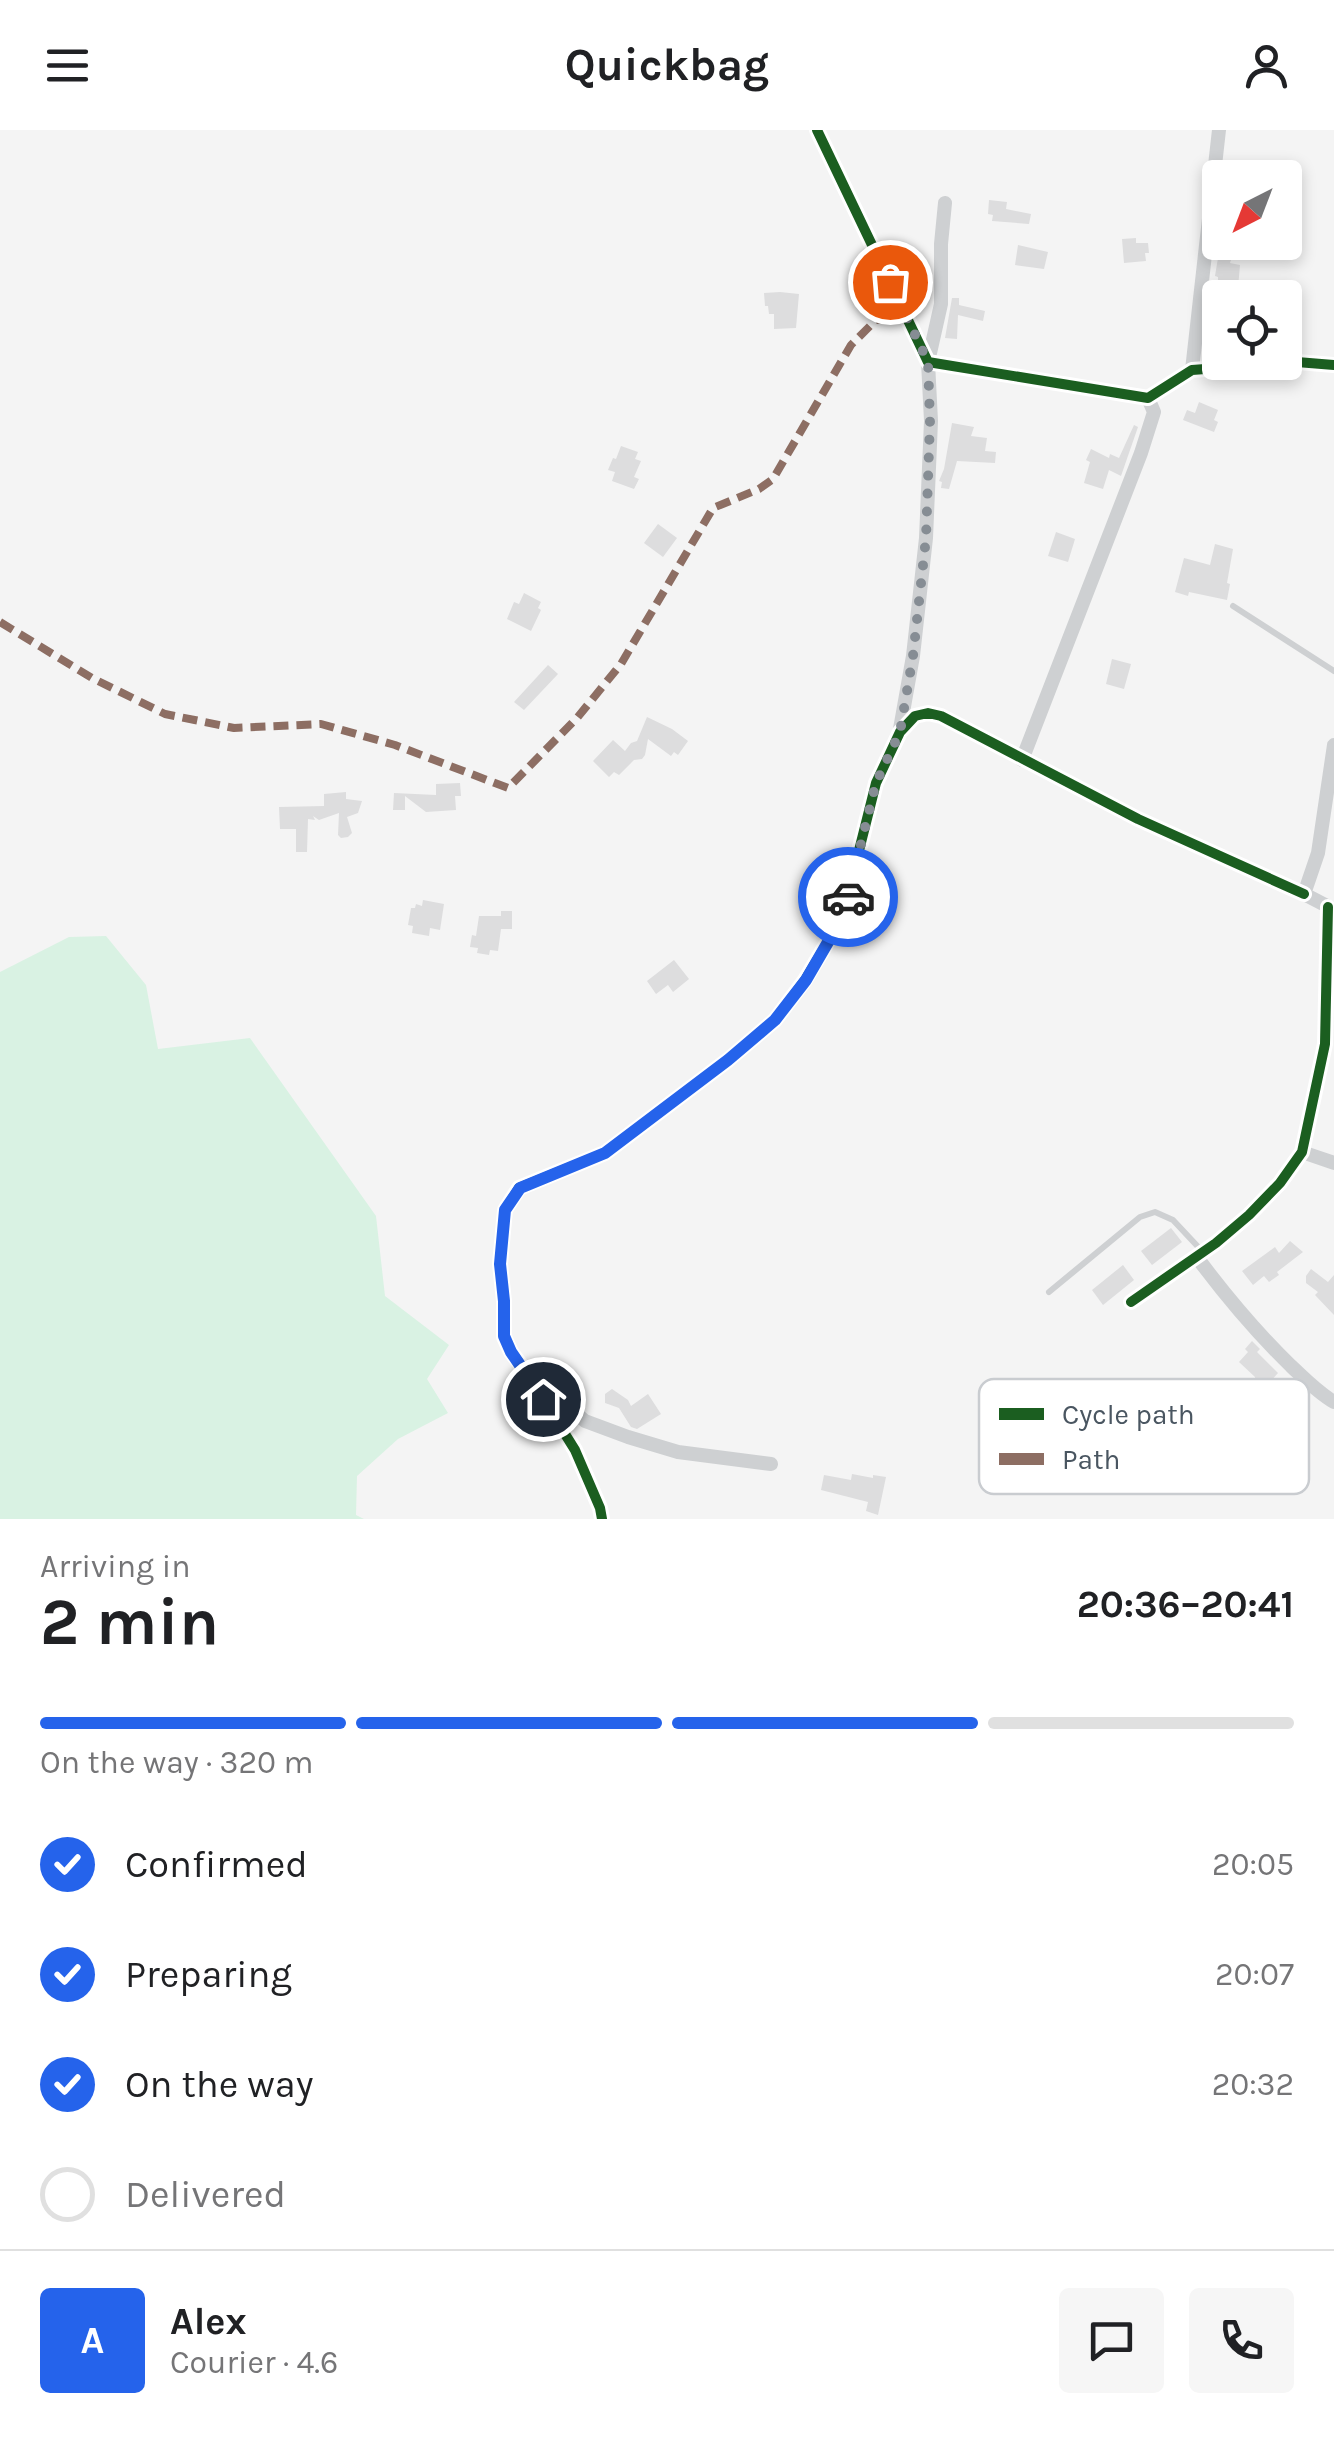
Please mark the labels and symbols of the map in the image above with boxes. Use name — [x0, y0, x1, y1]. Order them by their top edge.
north arrow — [1202, 160, 1302, 260]
pin — [848, 240, 933, 325]
courier — [798, 847, 898, 947]
pin — [501, 1357, 586, 1442]
legend — [979, 1379, 1309, 1494]
text: Cycle path — [1062, 1398, 1195, 1431]
text: Path — [1062, 1443, 1120, 1476]

